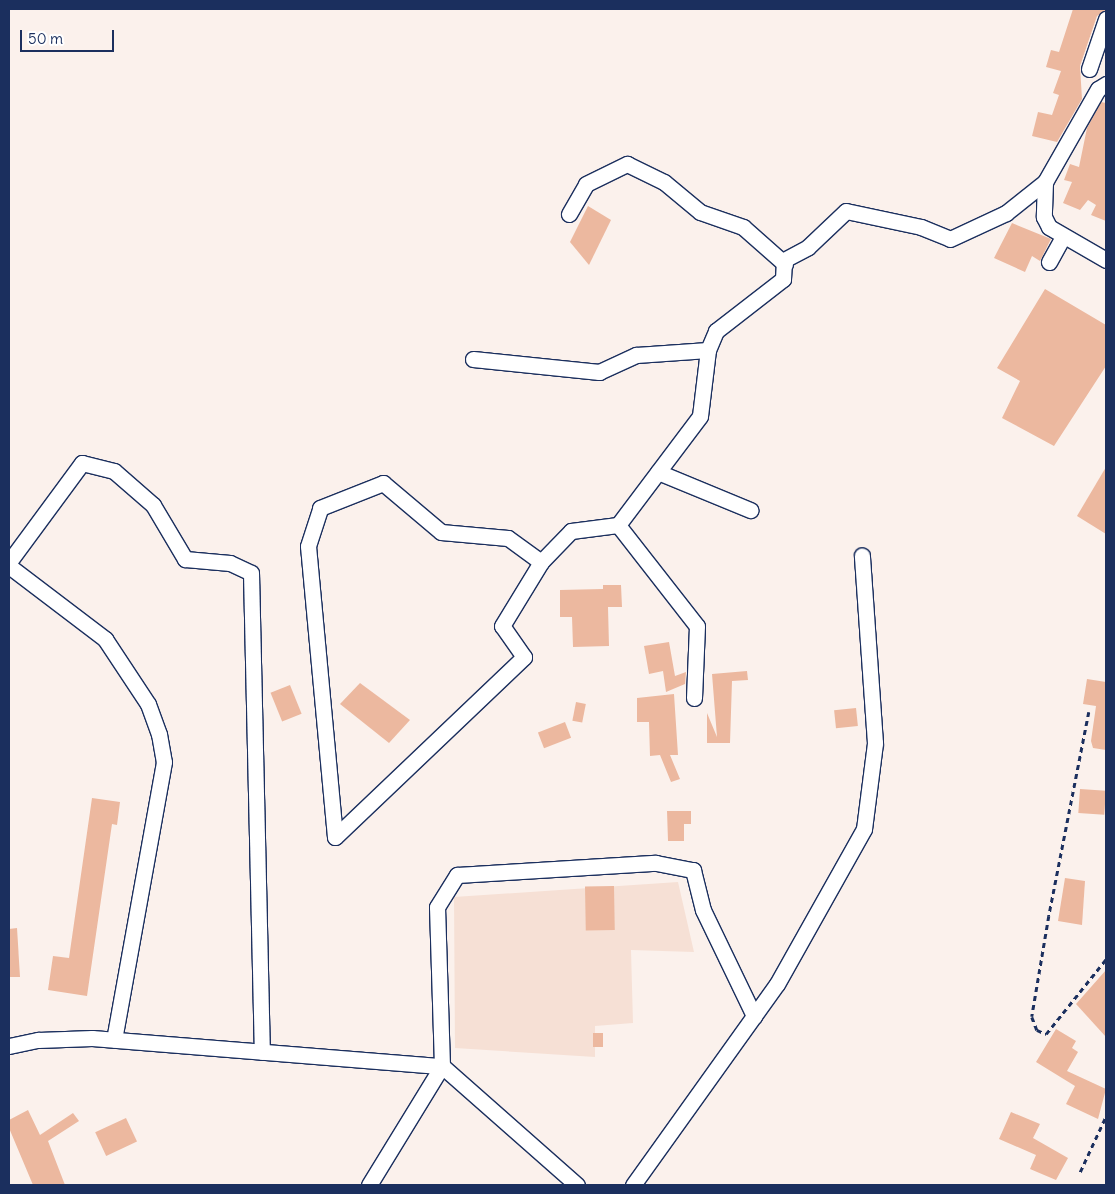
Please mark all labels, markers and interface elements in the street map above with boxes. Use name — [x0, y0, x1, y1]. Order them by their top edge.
scale bar — [22, 20, 116, 52]
text: 50 m — [28, 29, 63, 48]

